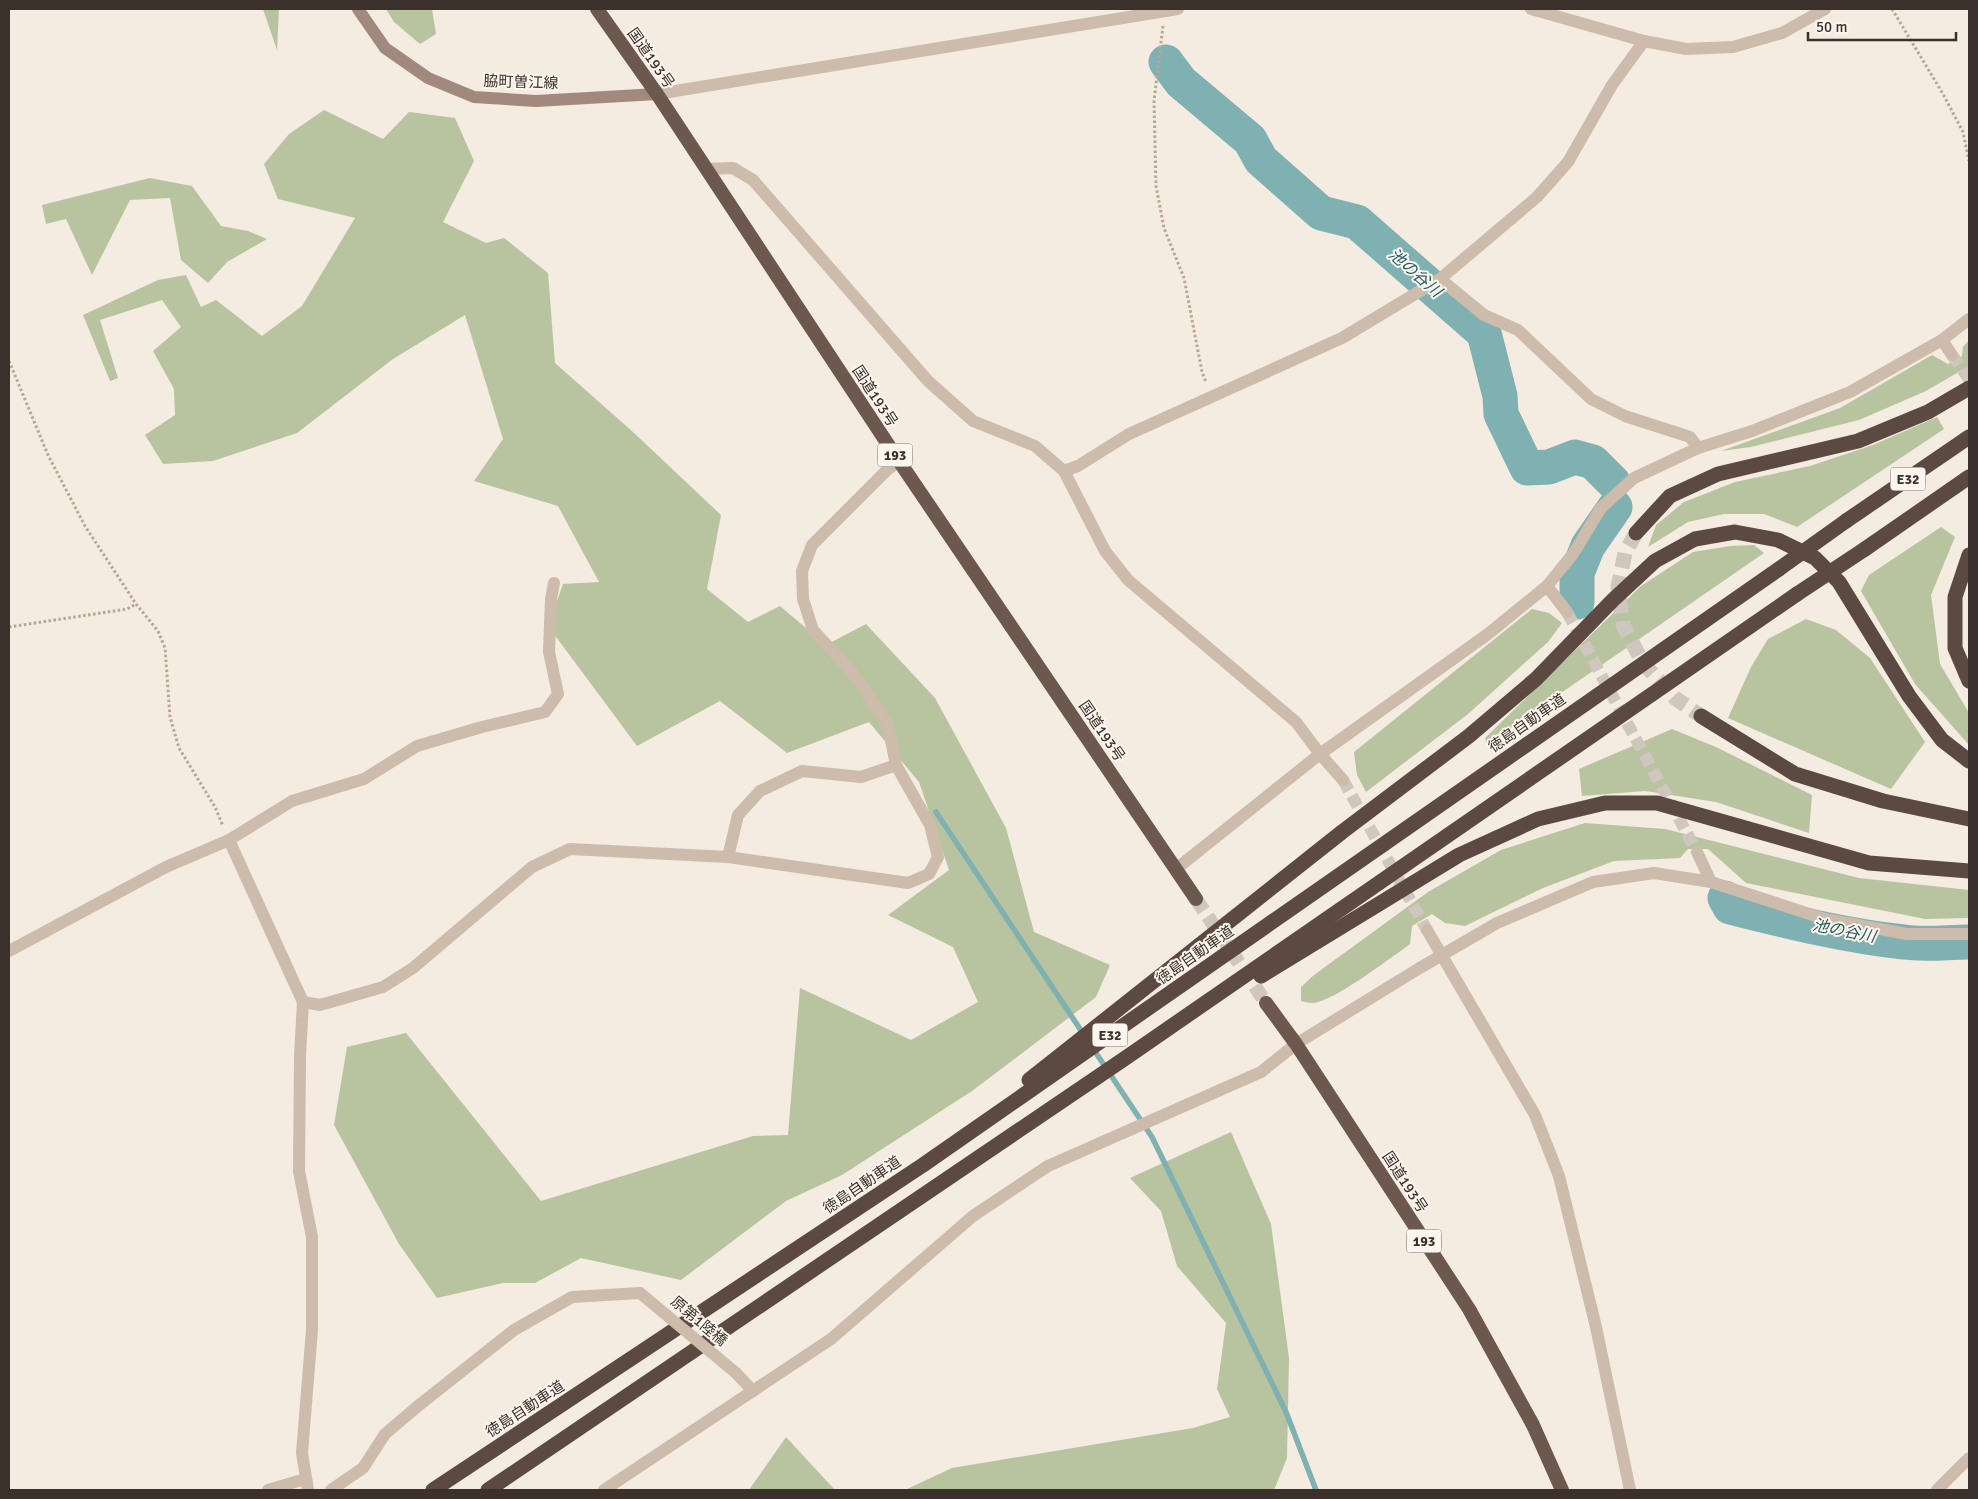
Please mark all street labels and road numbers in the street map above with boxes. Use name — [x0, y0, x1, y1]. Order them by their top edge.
street label: 国道193号 — [624, 24, 678, 92]
street label: 脇町曽江線 — [483, 72, 559, 92]
street label: 国道193号 — [849, 362, 901, 430]
road number: 193 — [878, 444, 912, 466]
road number: E32 — [1890, 468, 1926, 490]
street label: 徳島自動車道 — [1485, 690, 1569, 756]
street label: 国道193号 — [1075, 697, 1129, 765]
street label: 徳島自動車道 — [1153, 922, 1237, 988]
road number: E32 — [1092, 1024, 1128, 1046]
street label: 国道193号 — [1379, 1148, 1431, 1216]
street label: 徳島自動車道 — [820, 1152, 904, 1218]
road number: 193 — [1406, 1230, 1442, 1252]
street label: 原第1陸橋 — [667, 1292, 731, 1350]
street label: 徳島自動車道 — [482, 1377, 568, 1441]

